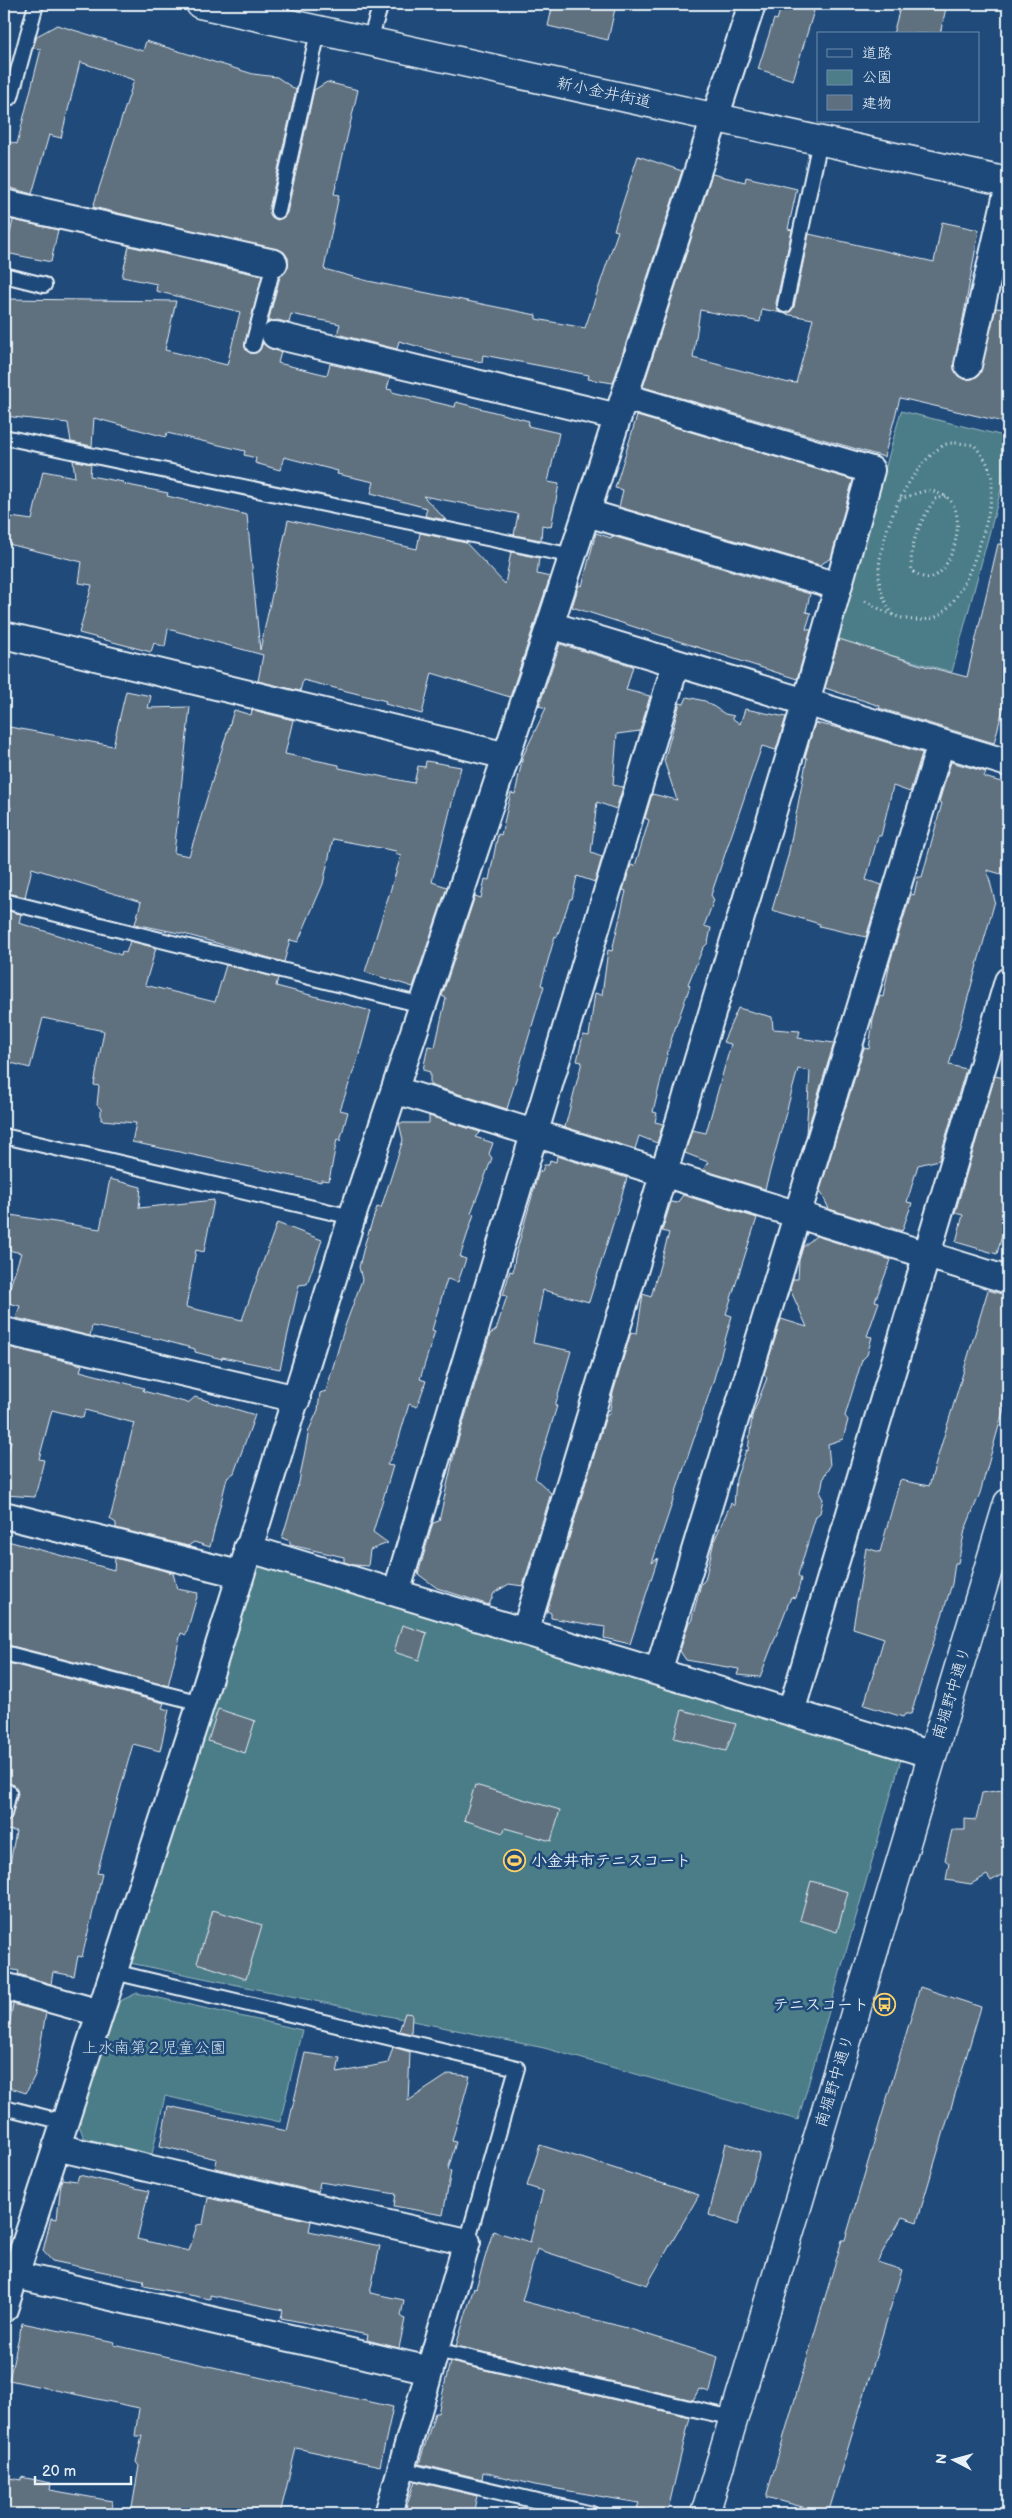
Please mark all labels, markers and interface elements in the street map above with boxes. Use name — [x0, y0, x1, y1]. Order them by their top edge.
legend — [817, 32, 980, 122]
text: 道路 — [862, 44, 892, 63]
text: 公園 — [862, 68, 892, 87]
street label: 新小金井街道 — [555, 74, 653, 112]
text: 建物 — [862, 94, 892, 113]
street label: 南堀野中通り — [929, 1644, 975, 1742]
sports icon: 小金井市テニスコート — [503, 1849, 527, 1873]
place label: 小金井市テニスコート — [531, 1852, 691, 1871]
bus stop icon: テニスコート — [873, 1993, 897, 2017]
place label: テニスコート — [773, 1996, 869, 2015]
street label: 南堀野中通り — [812, 2032, 858, 2130]
park label: 上水南第２児童公園 — [82, 2039, 226, 2058]
north arrow — [930, 2436, 980, 2486]
scale bar — [35, 2453, 131, 2485]
text: N — [933, 2453, 951, 2465]
text: 20 m — [42, 2462, 76, 2481]

